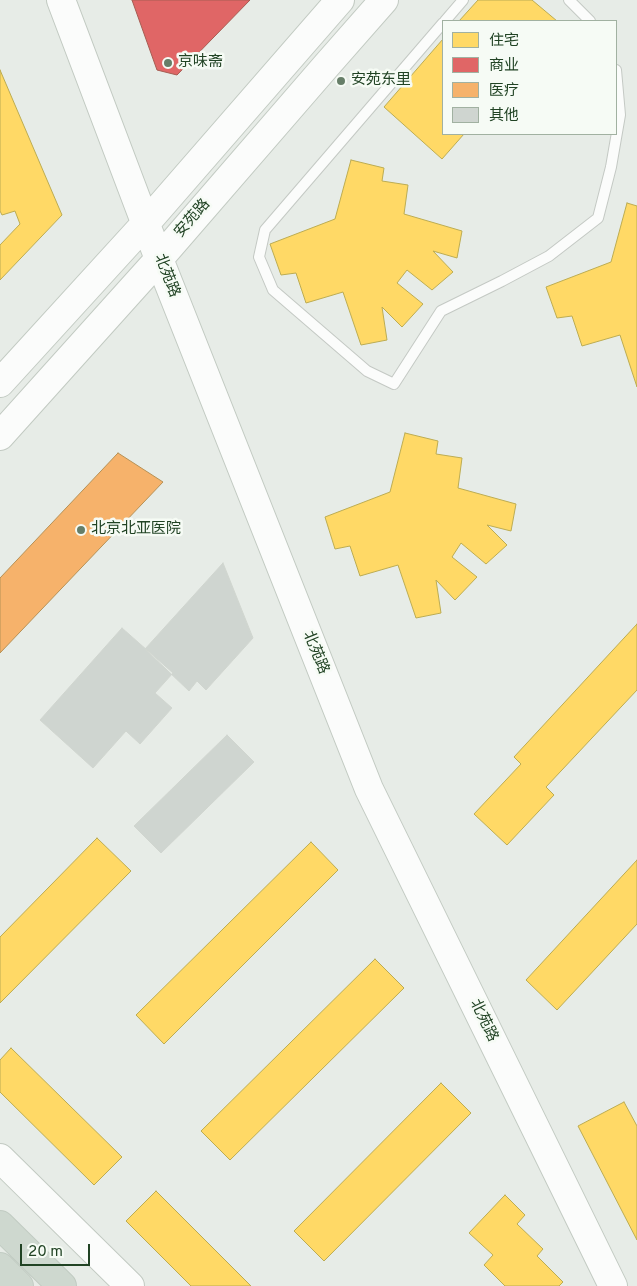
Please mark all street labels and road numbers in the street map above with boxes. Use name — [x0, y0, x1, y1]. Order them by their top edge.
street label: 安苑路 — [171, 196, 215, 242]
street label: 北苑路 — [150, 252, 182, 300]
street label: 北苑路 — [298, 629, 332, 677]
street label: 北苑路 — [465, 997, 501, 1045]

